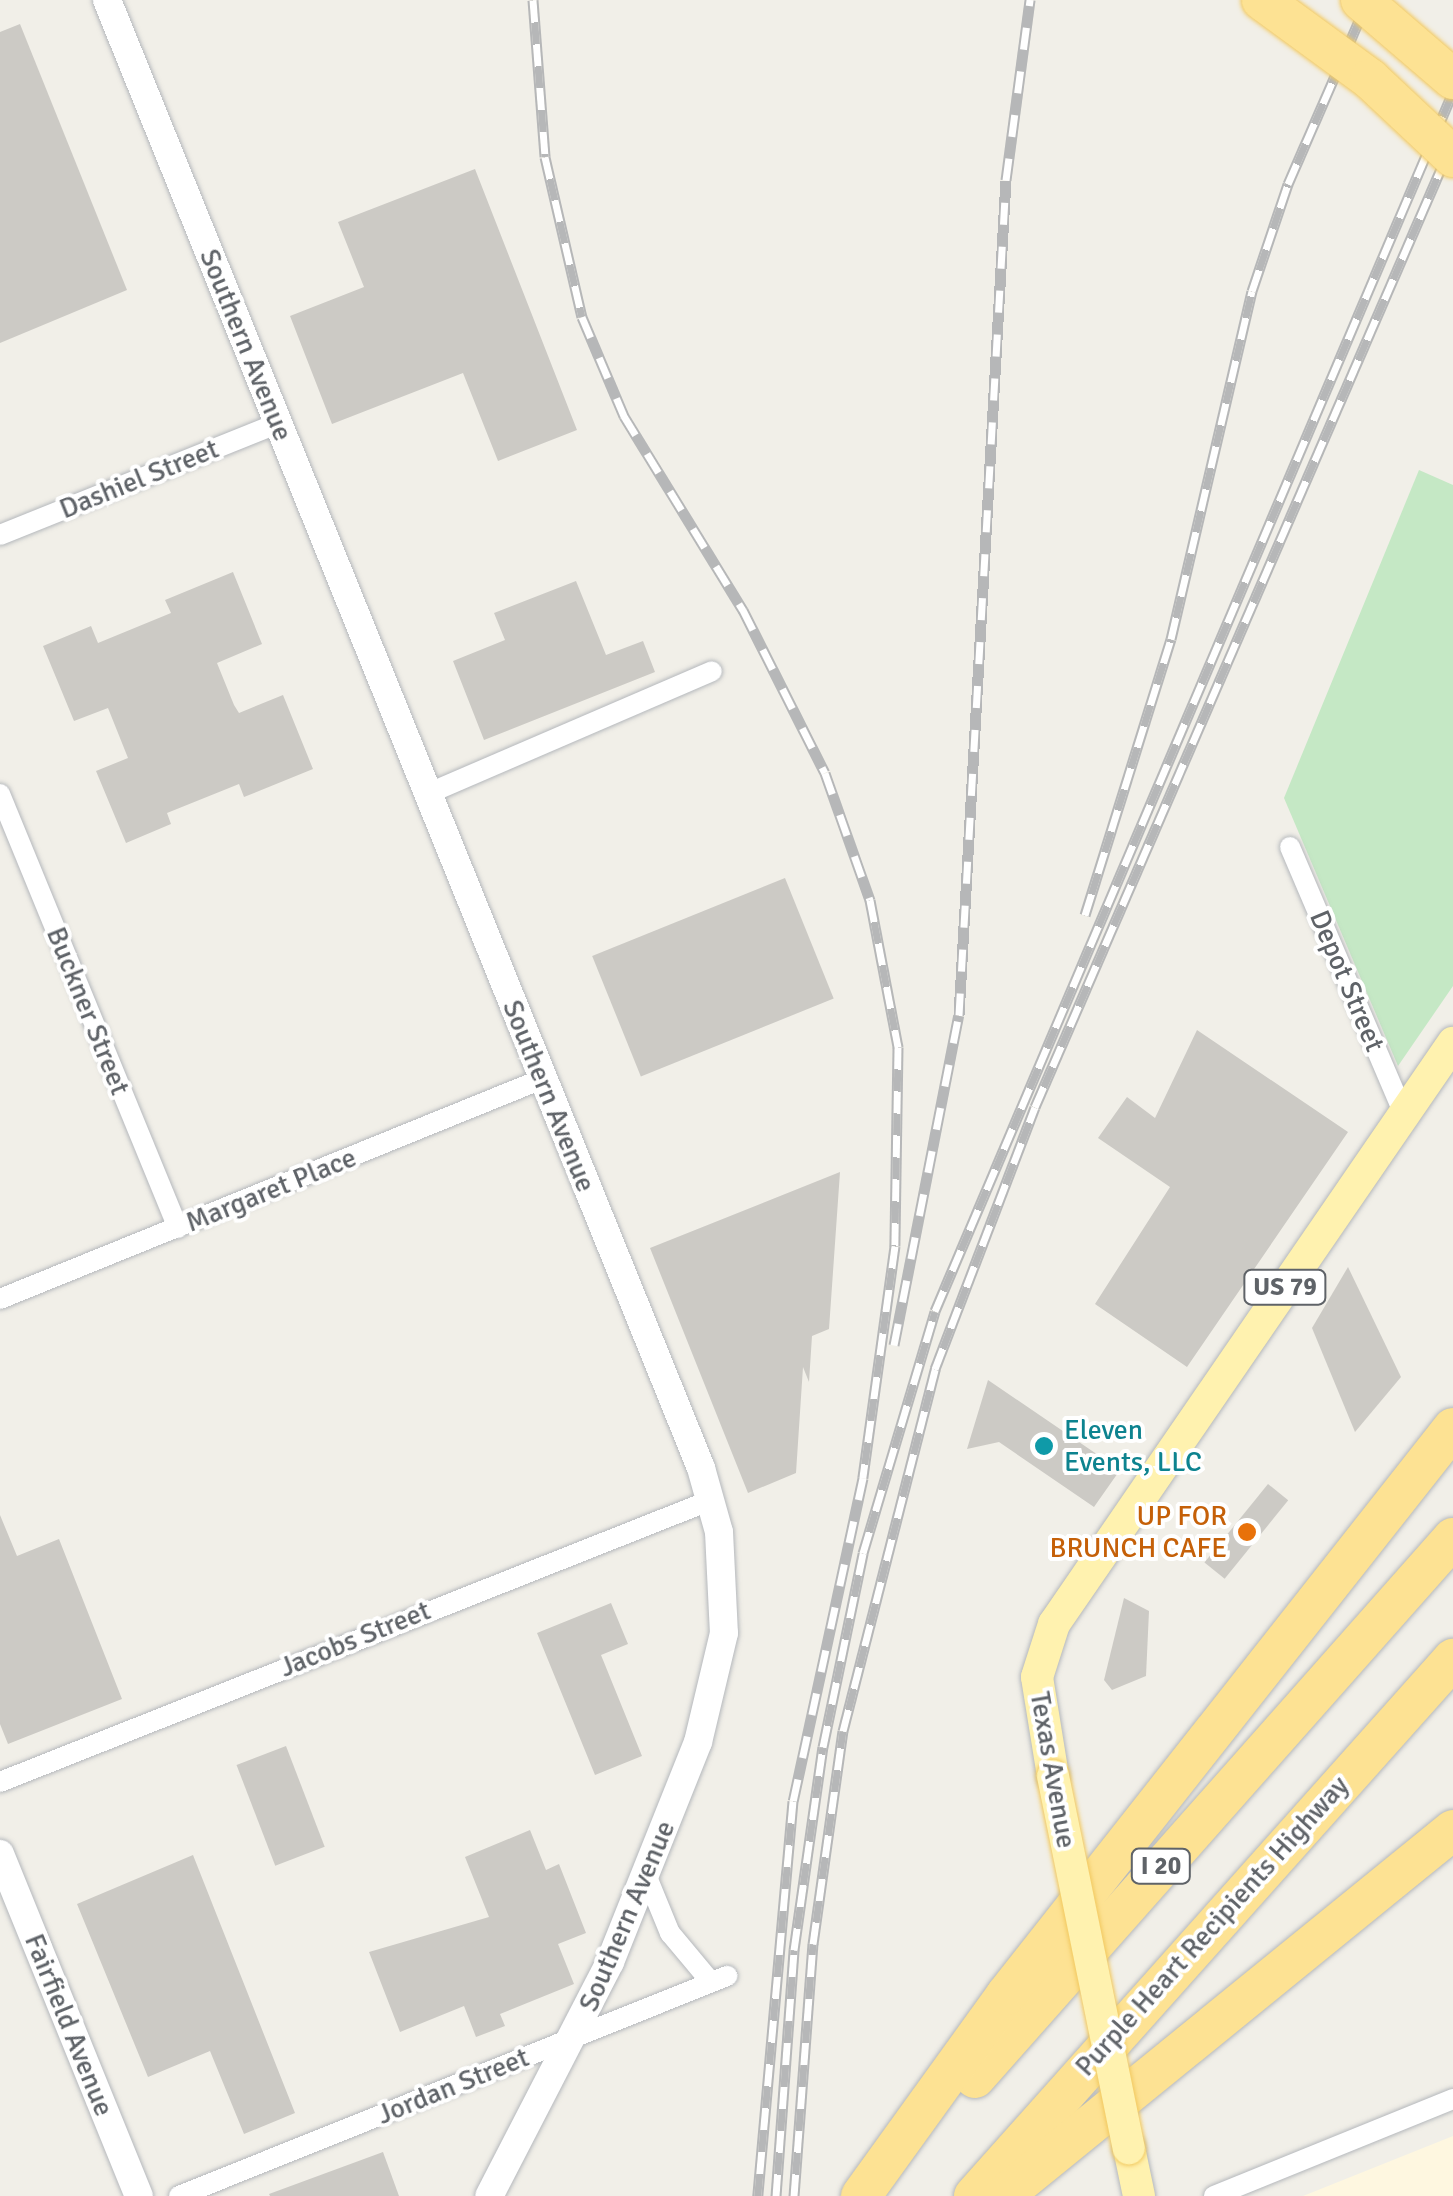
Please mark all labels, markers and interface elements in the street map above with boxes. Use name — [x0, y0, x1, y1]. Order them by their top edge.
street label: Southern Avenue — [192, 244, 300, 446]
street label: Dashiel Street — [55, 432, 223, 526]
street label: Depot Street — [1302, 905, 1392, 1057]
street label: Buckner Street — [39, 922, 137, 1100]
street label: Southern Avenue — [495, 995, 603, 1197]
street label: Margaret Place — [181, 1141, 361, 1239]
road number: US 79 — [1242, 1267, 1328, 1307]
place label: Eleven Events, LLC — [1064, 1413, 1202, 1479]
marker: Eleven Events, LLC — [1033, 1435, 1055, 1457]
place label: UP FOR BRUNCH CAFE — [1049, 1499, 1227, 1565]
marker: UP FOR BRUNCH CAFE — [1236, 1521, 1258, 1543]
street label: Jacobs Street — [275, 1594, 435, 1684]
street label: Texas Avenue — [1023, 1689, 1083, 1851]
street label: Purple Heart Recipients Highway — [1068, 1769, 1356, 2083]
street label: Southern Avenue — [572, 1816, 682, 2016]
road number: I 20 — [1128, 1846, 1194, 1886]
street label: Fairfield Avenue — [17, 1929, 121, 2121]
street label: Jordan Street — [372, 2040, 534, 2132]

